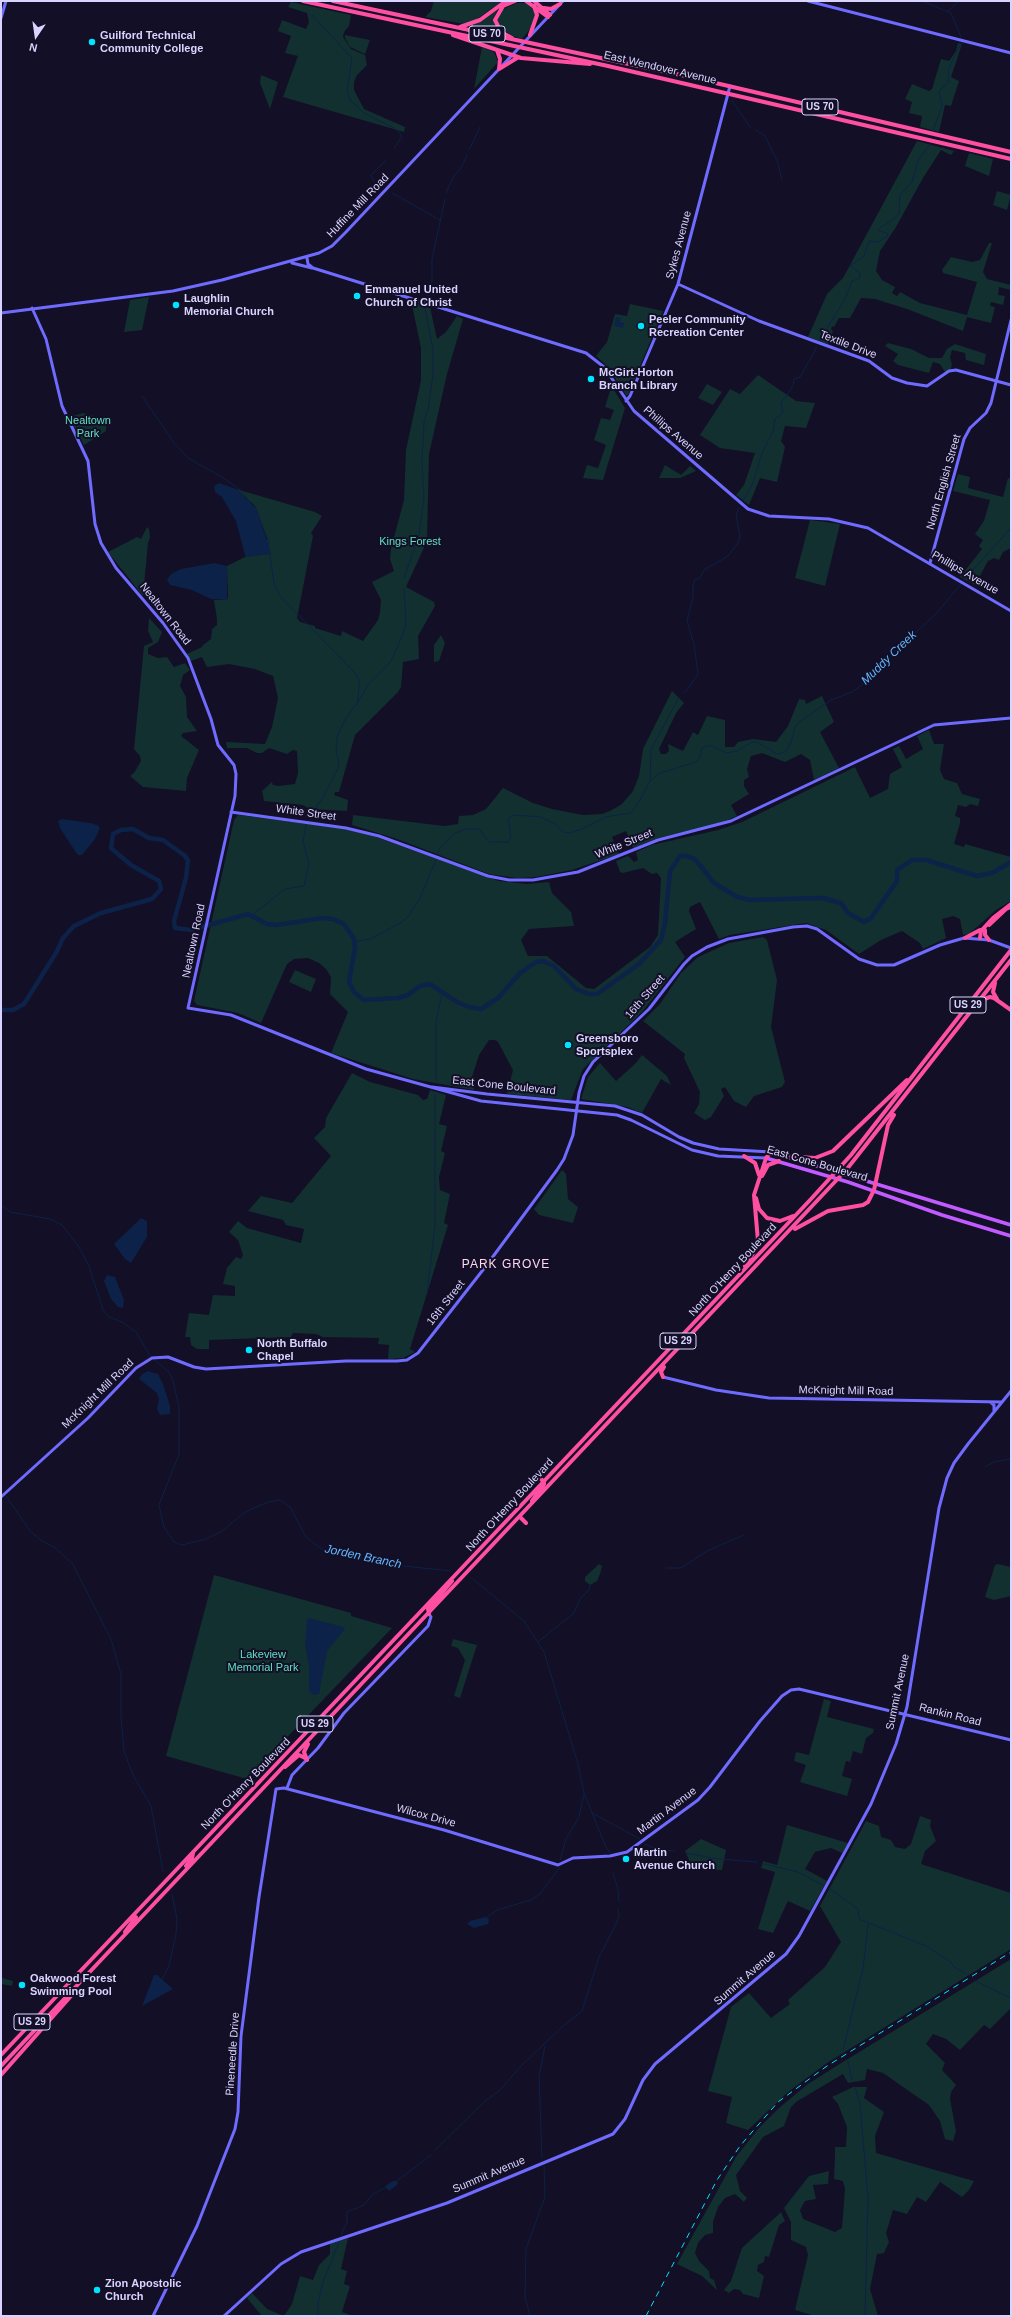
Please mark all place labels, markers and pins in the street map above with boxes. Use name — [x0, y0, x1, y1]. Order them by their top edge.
place label: Guilford Technical Community College — [100, 29, 203, 55]
marker: Guilford Technical Community College — [87, 37, 97, 47]
place label: Emmanuel United Church of Christ — [365, 283, 458, 309]
marker: Emmanuel United Church of Christ — [352, 291, 362, 301]
place label: Laughlin Memorial Church — [184, 292, 274, 318]
marker: Laughlin Memorial Church — [171, 300, 181, 310]
place label: Peeler Community Recreation Center — [649, 313, 746, 339]
marker: Peeler Community Recreation Center — [636, 321, 646, 331]
place label: McGirt-Horton Branch Library — [599, 366, 677, 392]
marker: McGirt-Horton Branch Library — [586, 374, 596, 384]
place label: Greensboro Sportsplex — [576, 1032, 638, 1058]
marker: Greensboro Sportsplex — [563, 1040, 573, 1050]
place label: North Buffalo Chapel — [257, 1337, 327, 1363]
marker: North Buffalo Chapel — [244, 1345, 254, 1355]
place label: Martin Avenue Church — [634, 1846, 715, 1872]
marker: Martin Avenue Church — [621, 1854, 631, 1864]
place label: Oakwood Forest Swimming Pool — [30, 1972, 116, 1998]
marker: Oakwood Forest Swimming Pool — [17, 1980, 27, 1990]
place label: Zion Apostolic Church — [105, 2277, 181, 2303]
marker: Zion Apostolic Church — [92, 2285, 102, 2295]

